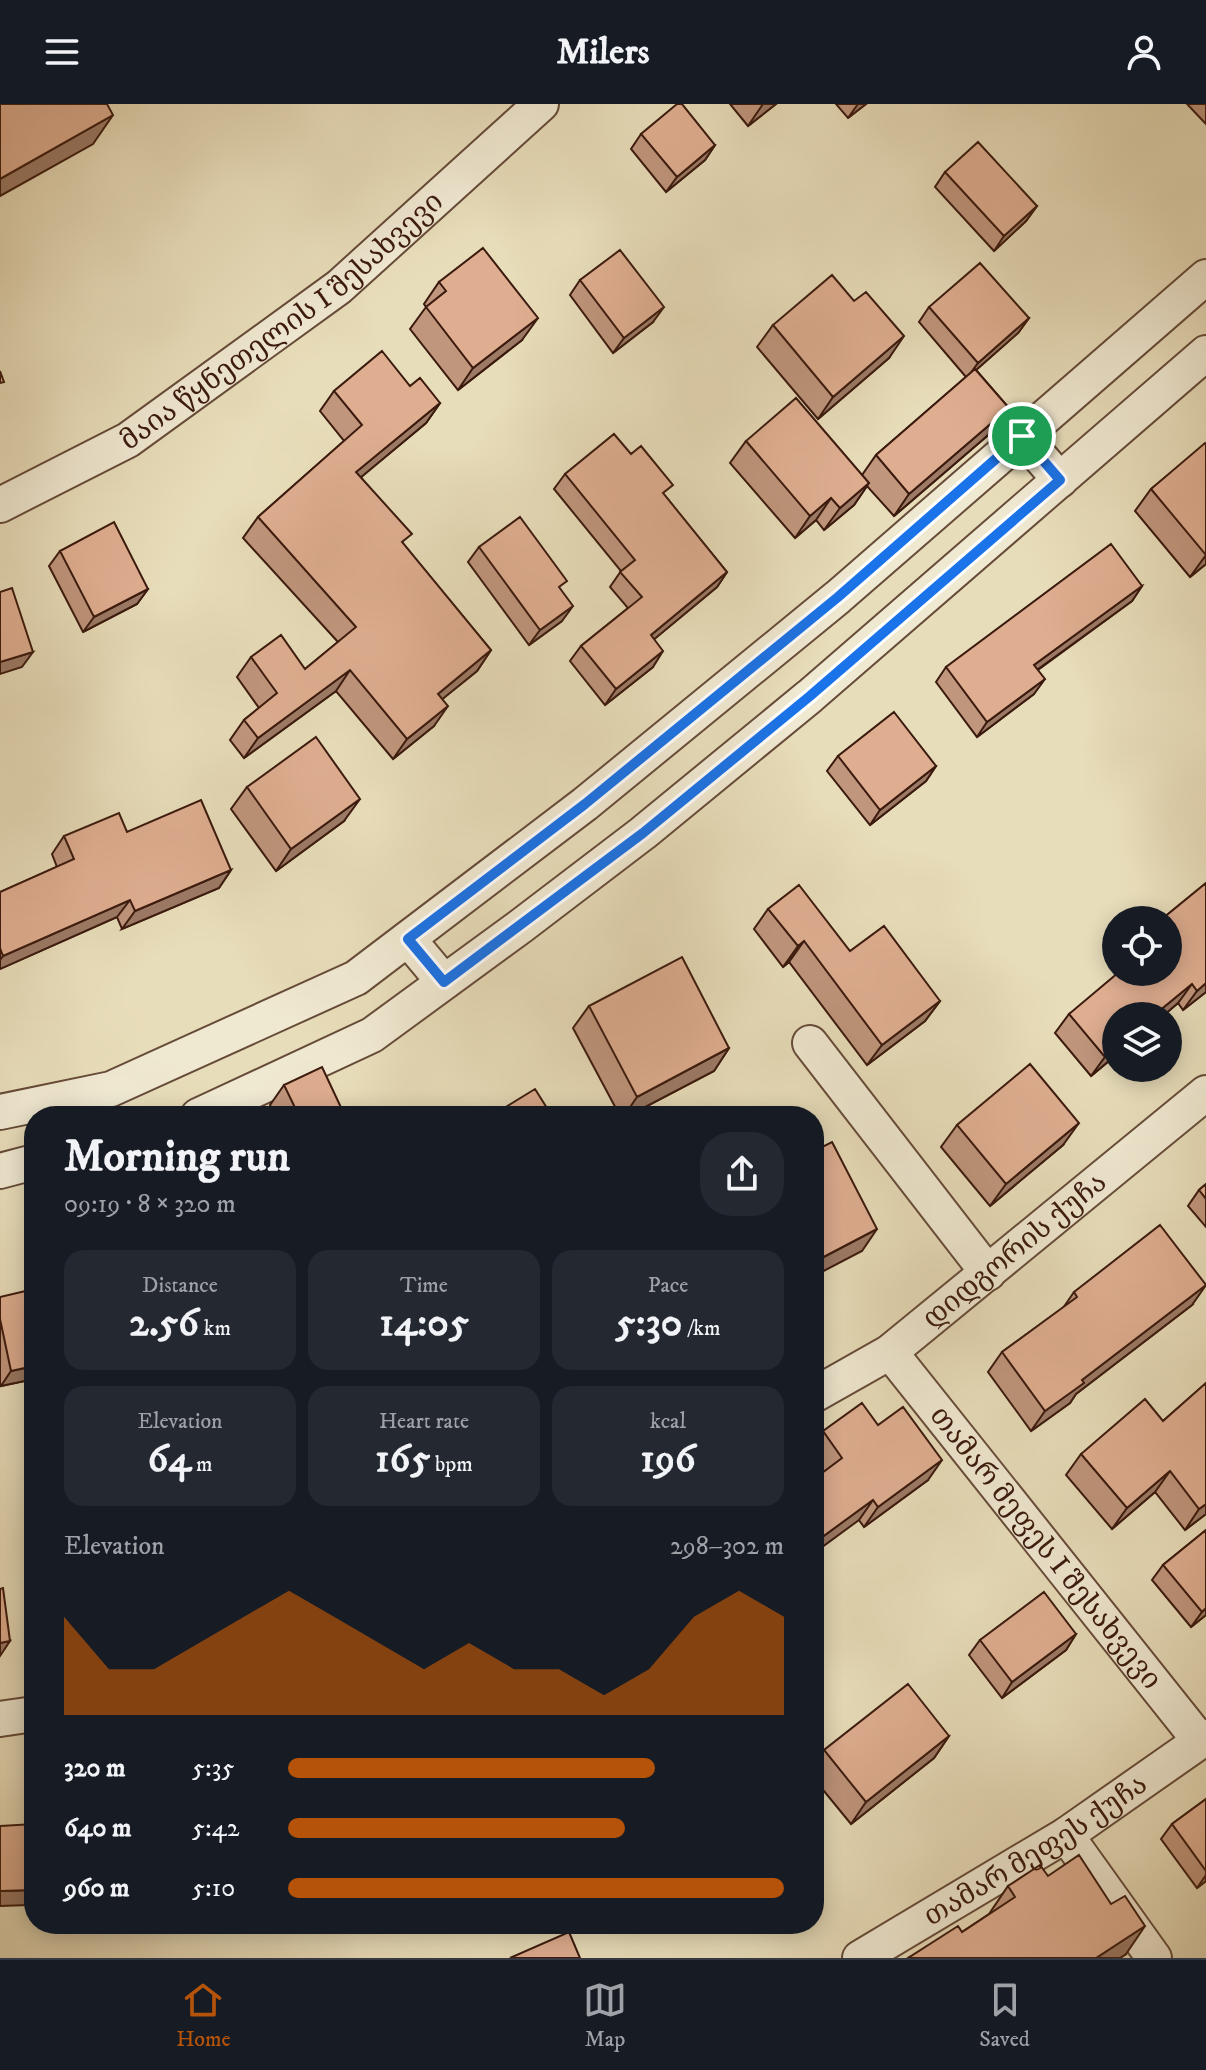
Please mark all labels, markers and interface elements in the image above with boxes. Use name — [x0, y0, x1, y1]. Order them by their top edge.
icon: menu — [40, 30, 84, 74]
text: Milers — [556, 30, 650, 75]
icon: person — [1122, 30, 1166, 74]
street label: მაია წყნეთელის I შესახვევი — [113, 184, 450, 458]
pin — [988, 402, 1056, 470]
icon: arrive — [1000, 414, 1044, 458]
map controls — [1102, 906, 1182, 1082]
button: locate — [1102, 906, 1182, 986]
button: layers — [1102, 1002, 1182, 1082]
text: Morning run — [64, 1130, 290, 1185]
button: share — [700, 1132, 784, 1216]
street label: დიდგორის ქუჩა — [915, 1164, 1113, 1336]
text: 09:19 · 8 × 320 m — [64, 1188, 236, 1221]
text: Distance — [142, 1272, 218, 1299]
text: Time — [400, 1272, 448, 1299]
text: Pace — [648, 1272, 688, 1299]
text: 2.56 — [129, 1299, 199, 1349]
text: 14:05 — [379, 1299, 469, 1349]
text: 5:30 — [616, 1299, 682, 1349]
text: km — [199, 1315, 231, 1342]
text: /km — [682, 1315, 720, 1342]
street label: თამარ მეფეს I შესახვევი — [922, 1399, 1169, 1696]
text: Elevation — [137, 1408, 223, 1435]
text: Heart rate — [379, 1408, 469, 1435]
text: kcal — [650, 1408, 686, 1435]
text: 64 — [147, 1435, 191, 1485]
text: 165 — [375, 1435, 430, 1485]
text: 196 — [640, 1435, 696, 1485]
text: m — [191, 1451, 213, 1478]
text: bpm — [430, 1451, 473, 1478]
text: Elevation — [64, 1530, 165, 1563]
text: 298–302 m — [670, 1530, 784, 1563]
text: 320 m — [64, 1752, 126, 1785]
text: 5:35 — [192, 1752, 234, 1785]
street label: თამარ მეფეს ქუჩა — [917, 1766, 1154, 1933]
text: 640 m — [64, 1812, 132, 1845]
text: 5:42 — [192, 1812, 239, 1845]
text: 960 m — [64, 1872, 130, 1905]
text: 5:10 — [192, 1872, 235, 1905]
tab: Home — [176, 1978, 231, 2053]
tab: Map — [583, 1978, 627, 2053]
tab: Saved — [979, 1978, 1030, 2053]

